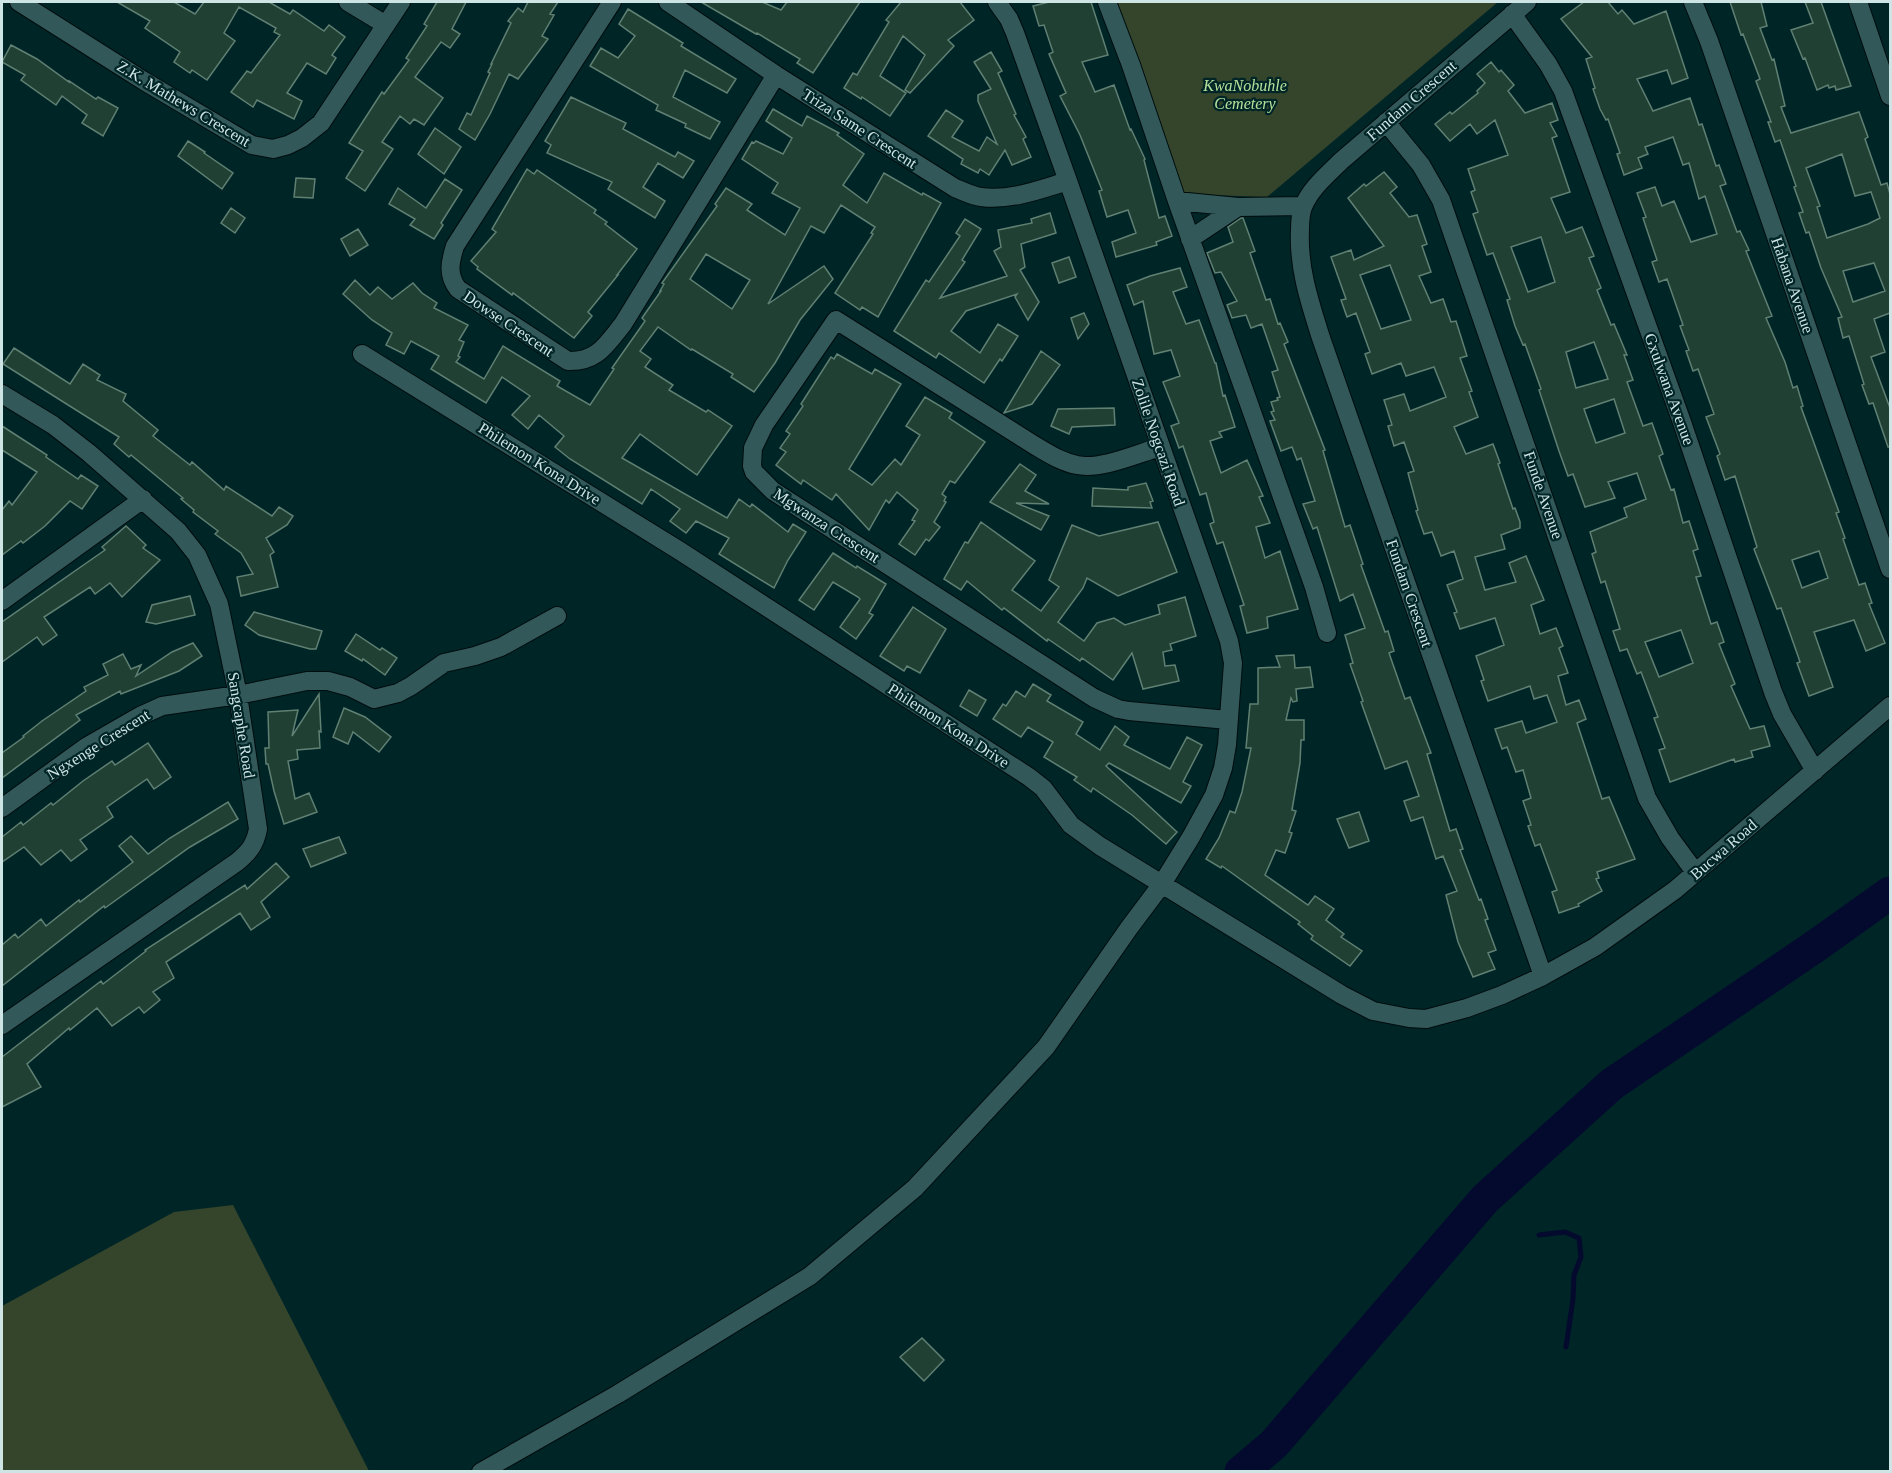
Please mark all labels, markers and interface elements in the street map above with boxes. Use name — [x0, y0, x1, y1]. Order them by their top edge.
street label: Z.K. Mathews Crescent — [114, 57, 254, 150]
street label: Fundam Crescent — [1363, 57, 1460, 144]
park label: KwaNobuhle Cemetery — [1202, 77, 1287, 113]
street label: Triza Same Crescent — [799, 85, 920, 172]
street label: Habana Avenue — [1768, 235, 1817, 335]
street label: Dowse Crescent — [461, 287, 557, 360]
street label: Gxulwana Avenue — [1641, 331, 1698, 447]
street label: Zolile Nogcazi Road — [1128, 376, 1188, 508]
street label: Philemon Kona Drive — [476, 419, 604, 508]
street label: Funde Avenue — [1521, 449, 1566, 541]
street label: Mgwanza Crescent — [770, 485, 883, 567]
street label: Fundam Crescent — [1383, 537, 1436, 650]
street label: Sangcaphe Road — [224, 671, 258, 779]
street label: Philemon Kona Drive — [885, 680, 1012, 771]
street label: Ngxenge Crescent — [44, 706, 154, 784]
street label: Bucwa Road — [1687, 816, 1760, 883]

